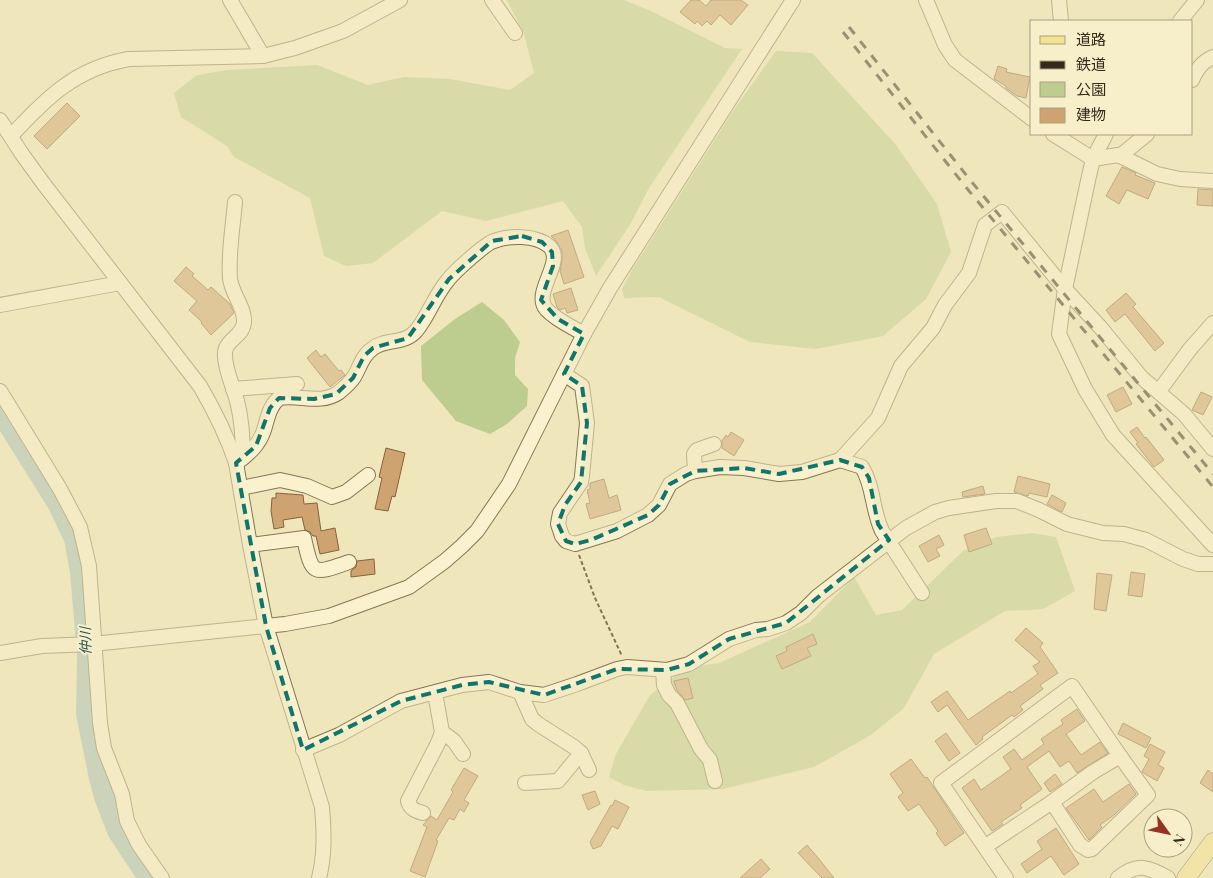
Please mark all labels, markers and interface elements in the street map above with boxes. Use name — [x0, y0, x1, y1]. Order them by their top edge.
legend — [1030, 20, 1193, 135]
text: 道路 — [1076, 29, 1106, 49]
text: 鉄道 — [1076, 54, 1106, 74]
text: 公園 — [1076, 79, 1106, 99]
text: 建物 — [1076, 104, 1106, 124]
water label: 仲川 — [75, 625, 95, 655]
north arrow — [1143, 808, 1193, 858]
text: N — [1169, 831, 1190, 850]

